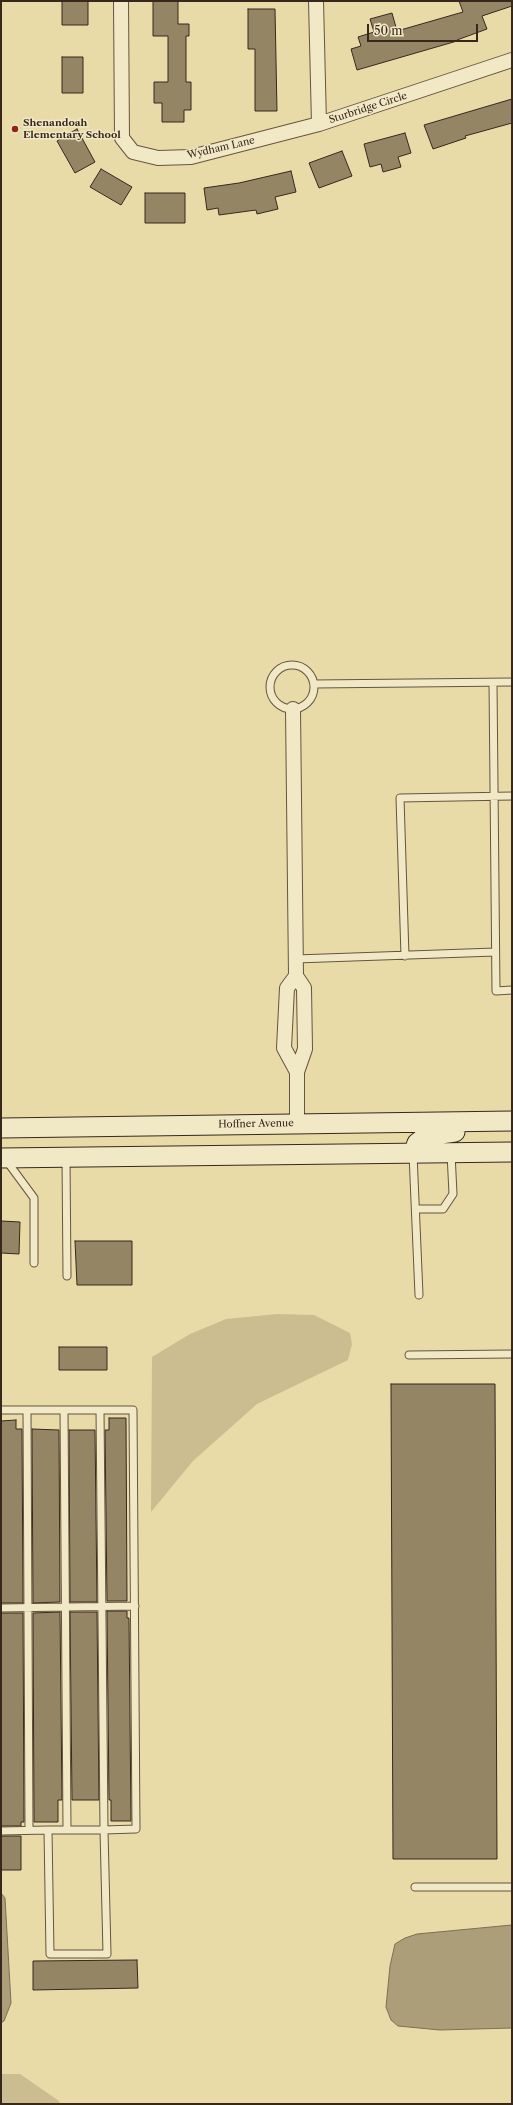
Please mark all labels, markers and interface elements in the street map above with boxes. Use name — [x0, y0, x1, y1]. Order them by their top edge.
scale bar — [369, 16, 480, 42]
text: 50 m — [374, 23, 403, 38]
street label: Sturbridge Circle — [327, 90, 409, 126]
place label: Shenandoah Elementary School — [23, 117, 121, 140]
marker: Shenandoah Elementary School — [10, 124, 20, 134]
street label: Wydham Lane — [186, 134, 256, 162]
street label: Hoffner Avenue — [218, 1117, 294, 1131]

